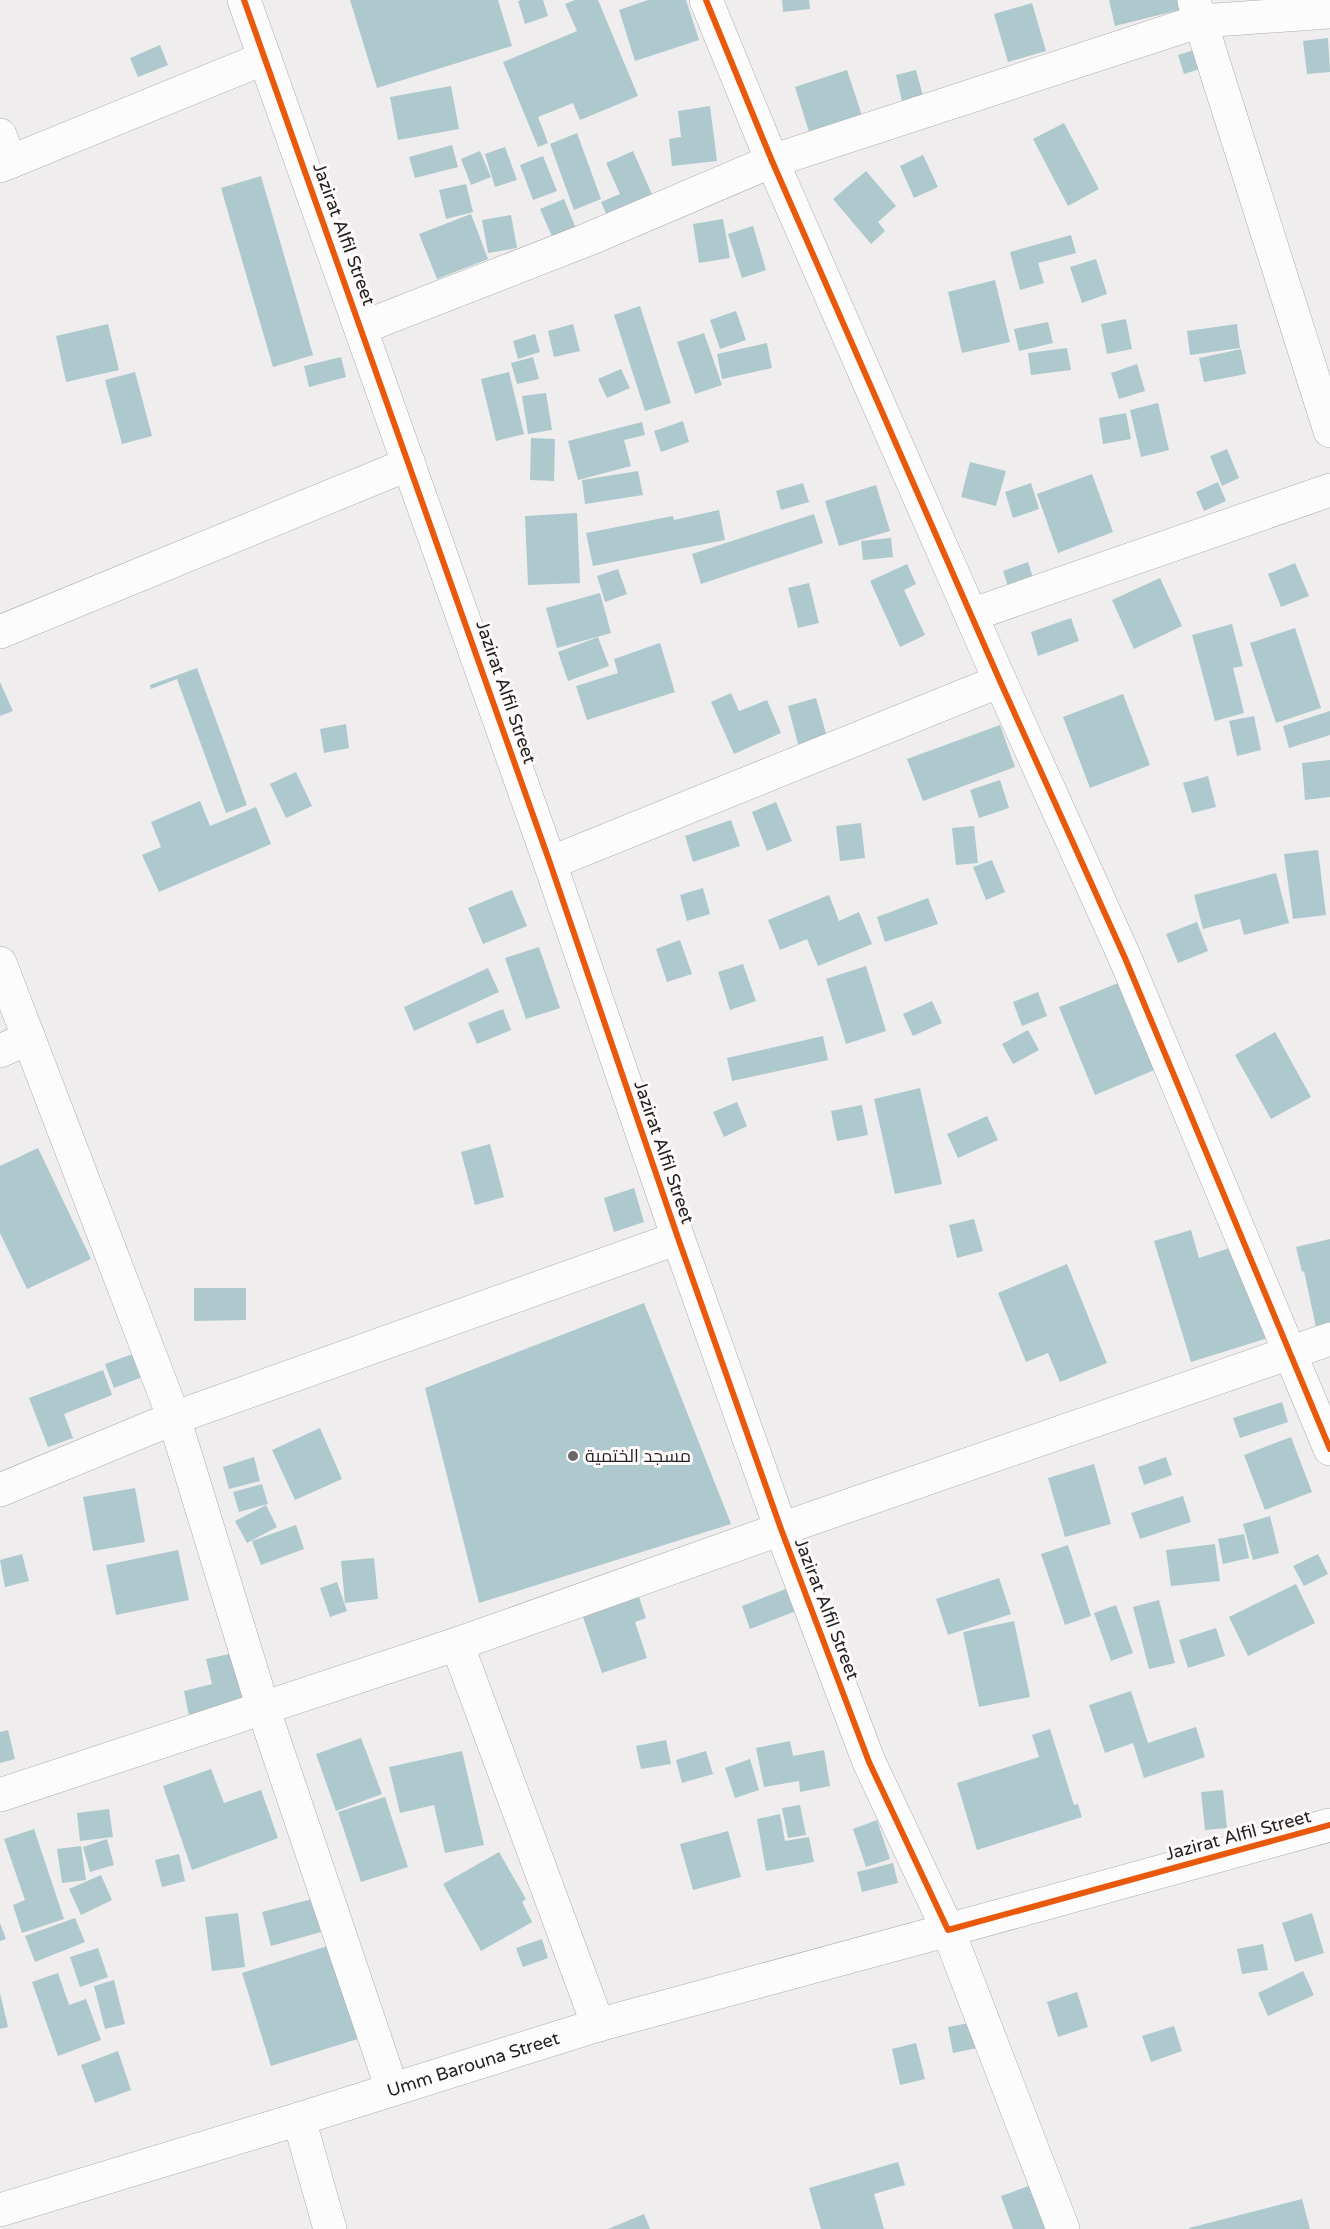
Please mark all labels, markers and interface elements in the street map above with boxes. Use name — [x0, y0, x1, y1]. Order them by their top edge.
street label: Jazirat Alfil Street — [308, 160, 380, 308]
street label: Jazirat Alfil Street — [471, 617, 541, 767]
street label: Jazirat Alfil Street — [629, 1077, 699, 1227]
place label: مسجد الختمية — [585, 1445, 691, 1467]
marker: مسجد الختمية — [566, 1449, 580, 1463]
street label: Jazirat Alfil Street — [790, 1535, 864, 1683]
street label: Jazirat Alfil Street — [1163, 1805, 1313, 1865]
street label: Umm Barouna Street — [384, 2027, 562, 2102]

